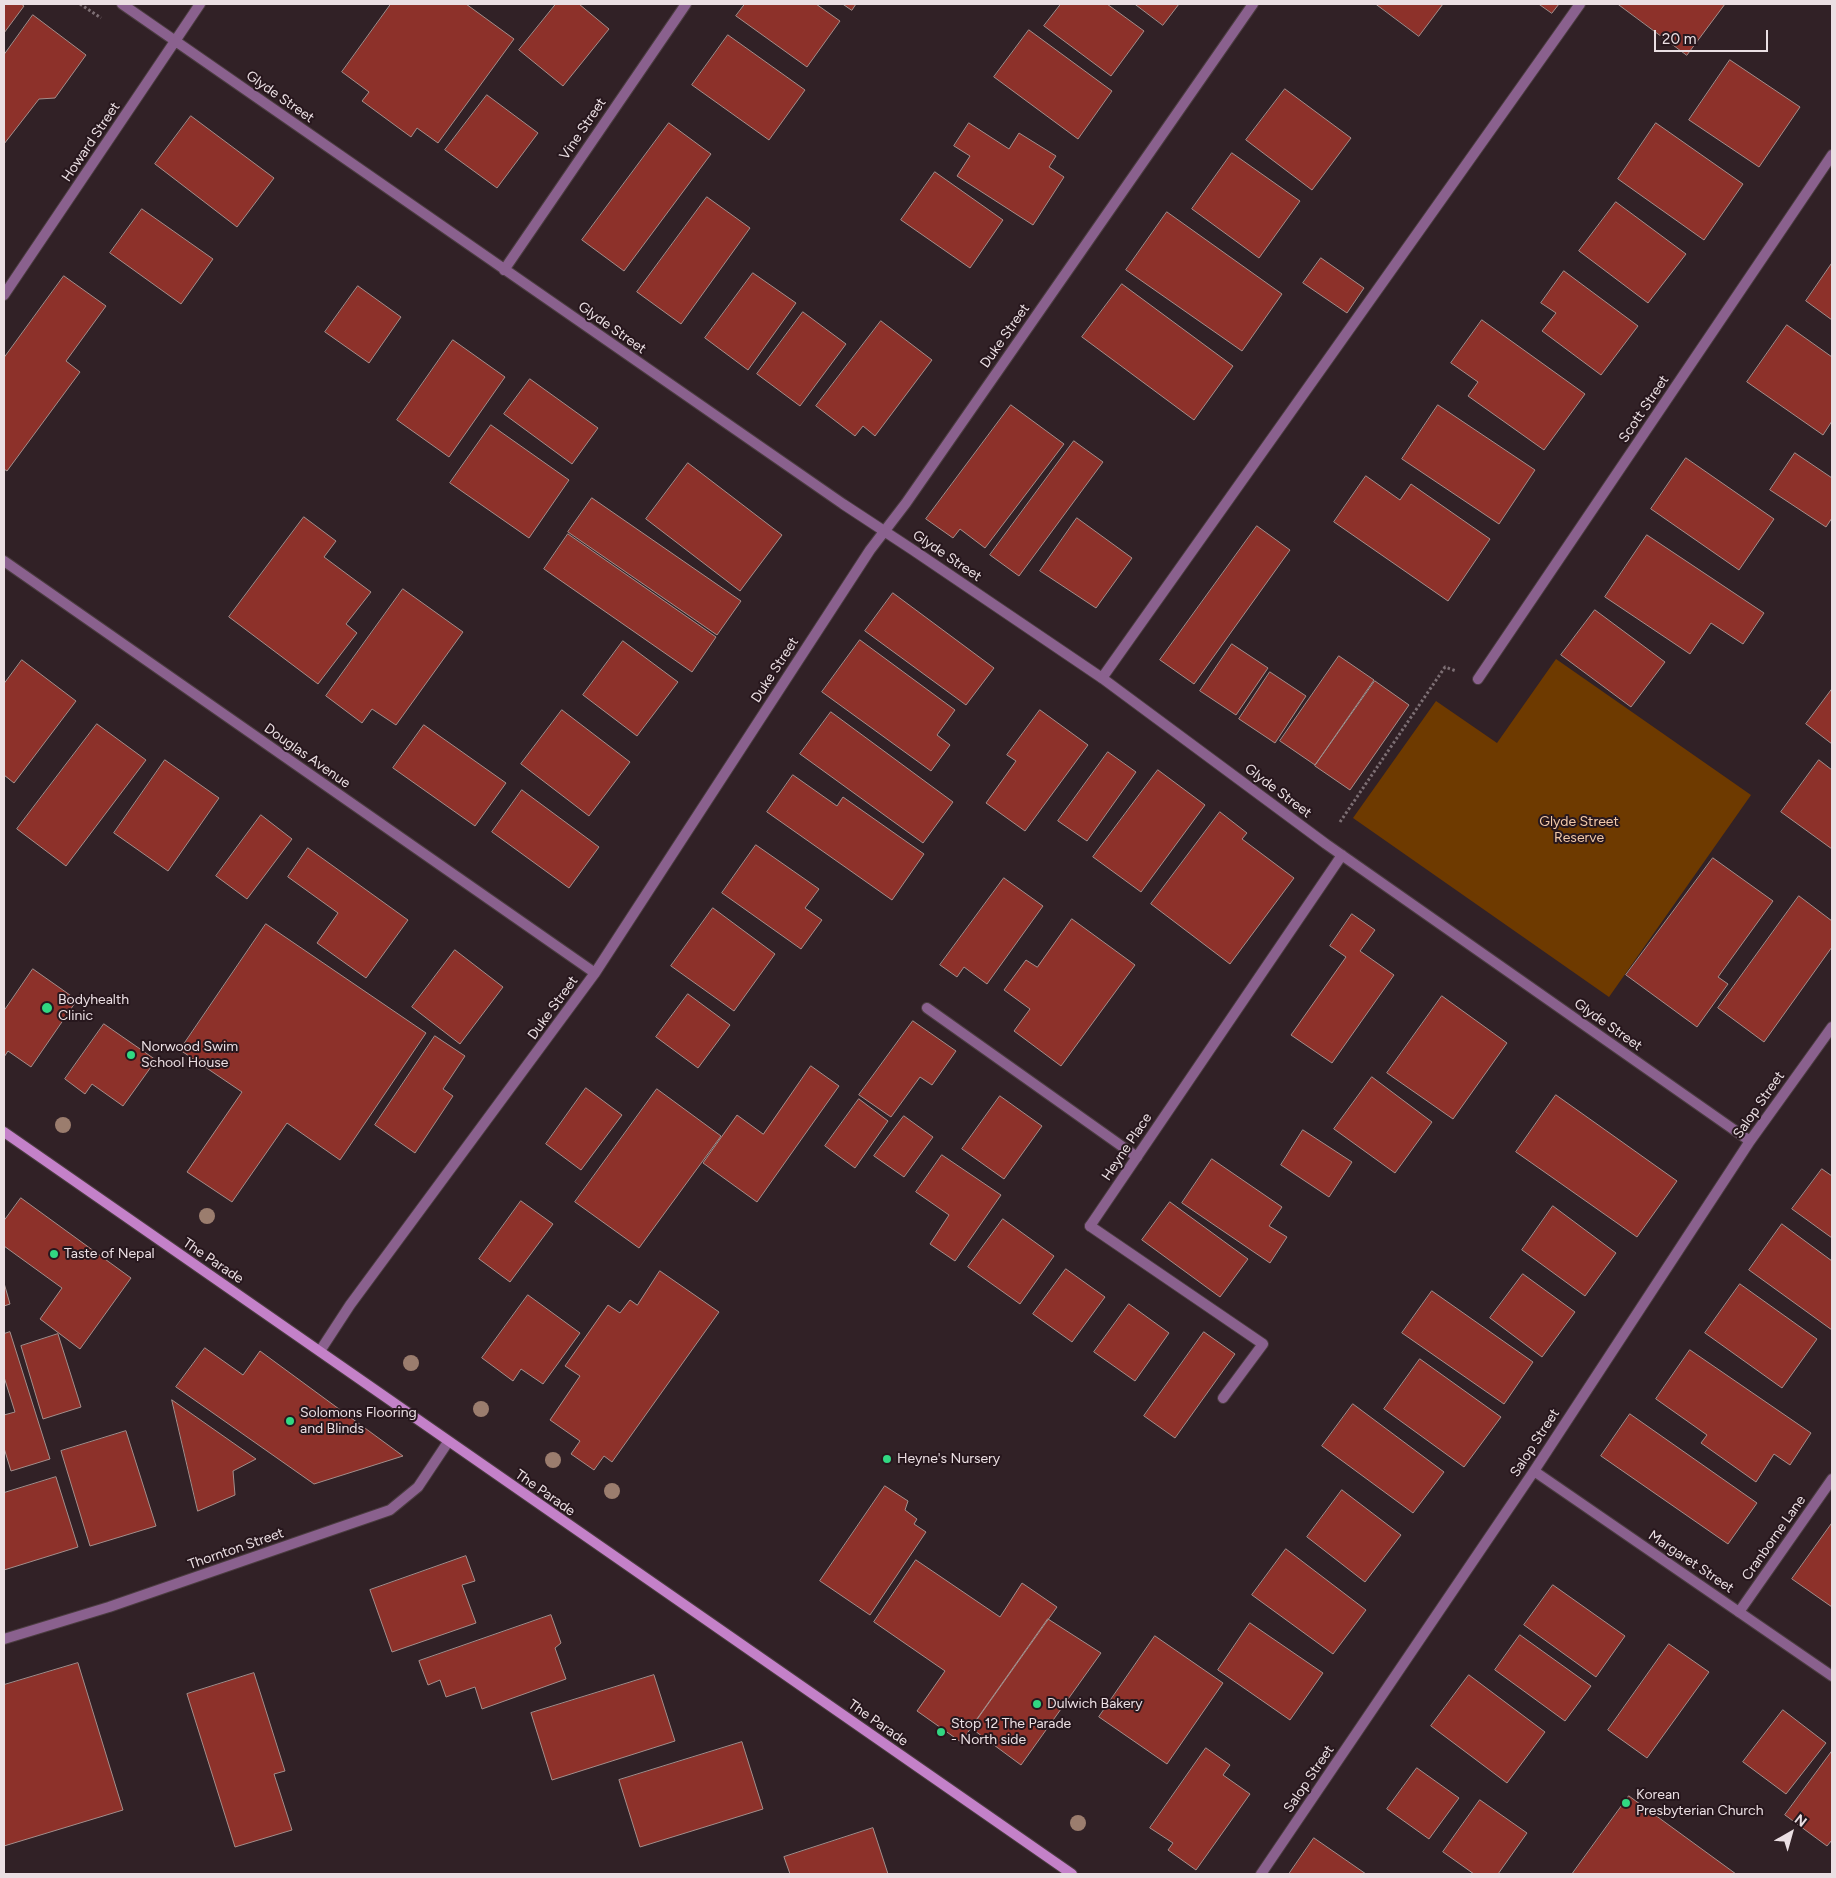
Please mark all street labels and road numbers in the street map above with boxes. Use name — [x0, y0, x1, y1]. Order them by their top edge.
street label: Glyde Street — [243, 67, 317, 127]
street label: Vine Street — [556, 95, 610, 163]
street label: Howard Street — [58, 99, 124, 185]
street label: Glyde Street — [575, 298, 649, 358]
street label: Duke Street — [977, 301, 1033, 371]
street label: Scott Street — [1615, 372, 1673, 446]
street label: Glyde Street — [909, 527, 985, 585]
street label: Duke Street — [748, 634, 802, 706]
street label: Douglas Avenue — [261, 720, 353, 792]
street label: Glyde Street — [1241, 760, 1315, 822]
street label: Duke Street — [524, 973, 582, 1043]
street label: Glyde Street — [1571, 995, 1645, 1055]
street label: Salop Street — [1730, 1068, 1788, 1142]
street label: Heyne Place — [1098, 1110, 1156, 1184]
street label: The Parade — [180, 1235, 246, 1287]
street label: Salop Street — [1507, 1406, 1563, 1480]
street label: The Parade — [512, 1466, 578, 1520]
street label: Cranborne Lane — [1739, 1492, 1809, 1584]
street label: Thornton Street — [186, 1525, 286, 1573]
street label: Margaret Street — [1645, 1527, 1737, 1597]
street label: The Parade — [845, 1696, 911, 1750]
street label: Salop Street — [1280, 1742, 1338, 1816]

